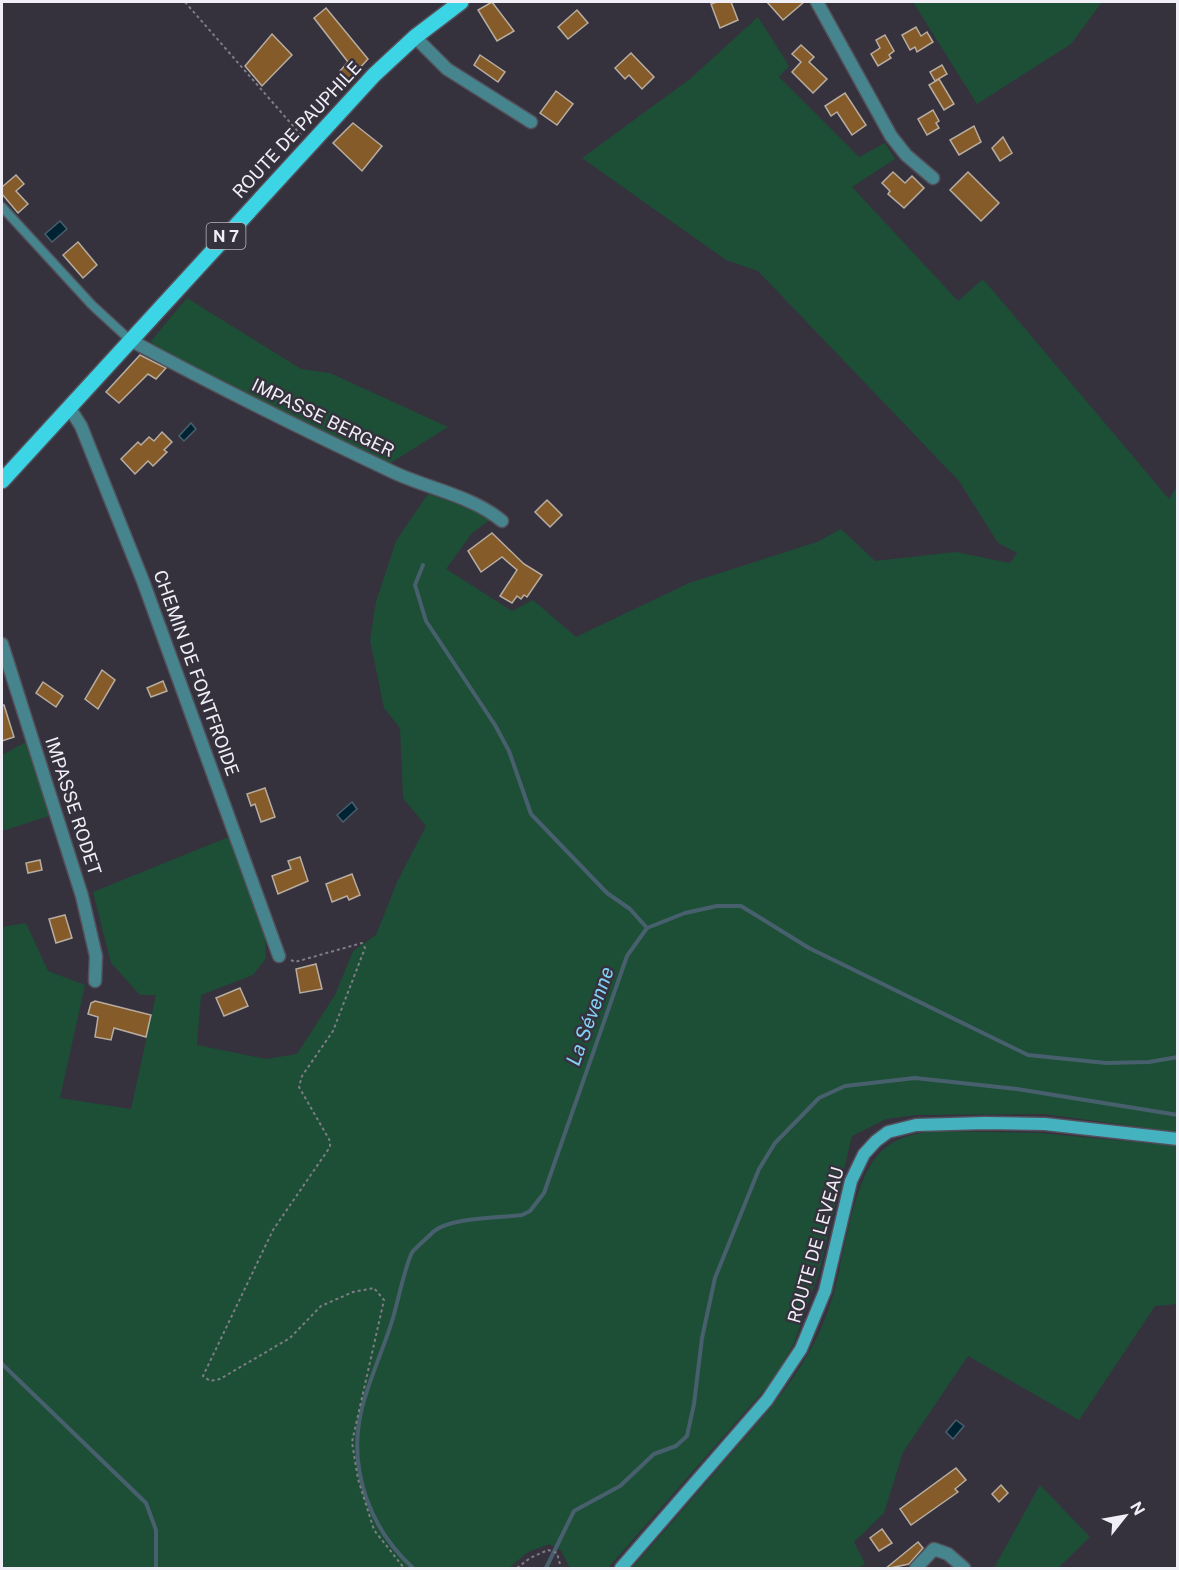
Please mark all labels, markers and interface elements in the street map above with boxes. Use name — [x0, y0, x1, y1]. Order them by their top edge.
street label: ROUTE DE PAUPHILE — [228, 57, 365, 202]
road number: N 7 — [206, 223, 246, 249]
street label: IMPASSE BERGER — [249, 374, 398, 461]
street label: CHEMIN DE FONTFROIDE — [149, 567, 243, 779]
street label: IMPASSE RODET — [41, 734, 106, 878]
water label: La Sévenne — [561, 963, 619, 1069]
street label: ROUTE DE LEVEAU — [783, 1164, 848, 1325]
north arrow — [1095, 1486, 1155, 1546]
text: N — [1126, 1498, 1149, 1519]

